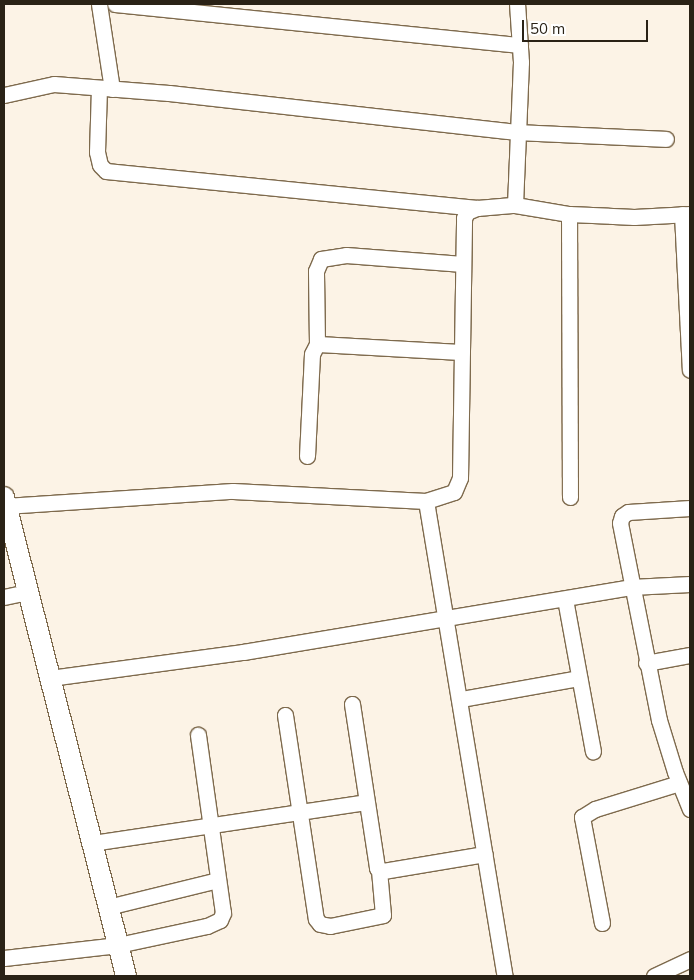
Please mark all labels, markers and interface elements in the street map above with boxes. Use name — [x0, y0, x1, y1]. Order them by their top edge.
scale bar — [524, 10, 650, 42]
text: 50 m — [530, 19, 565, 38]

